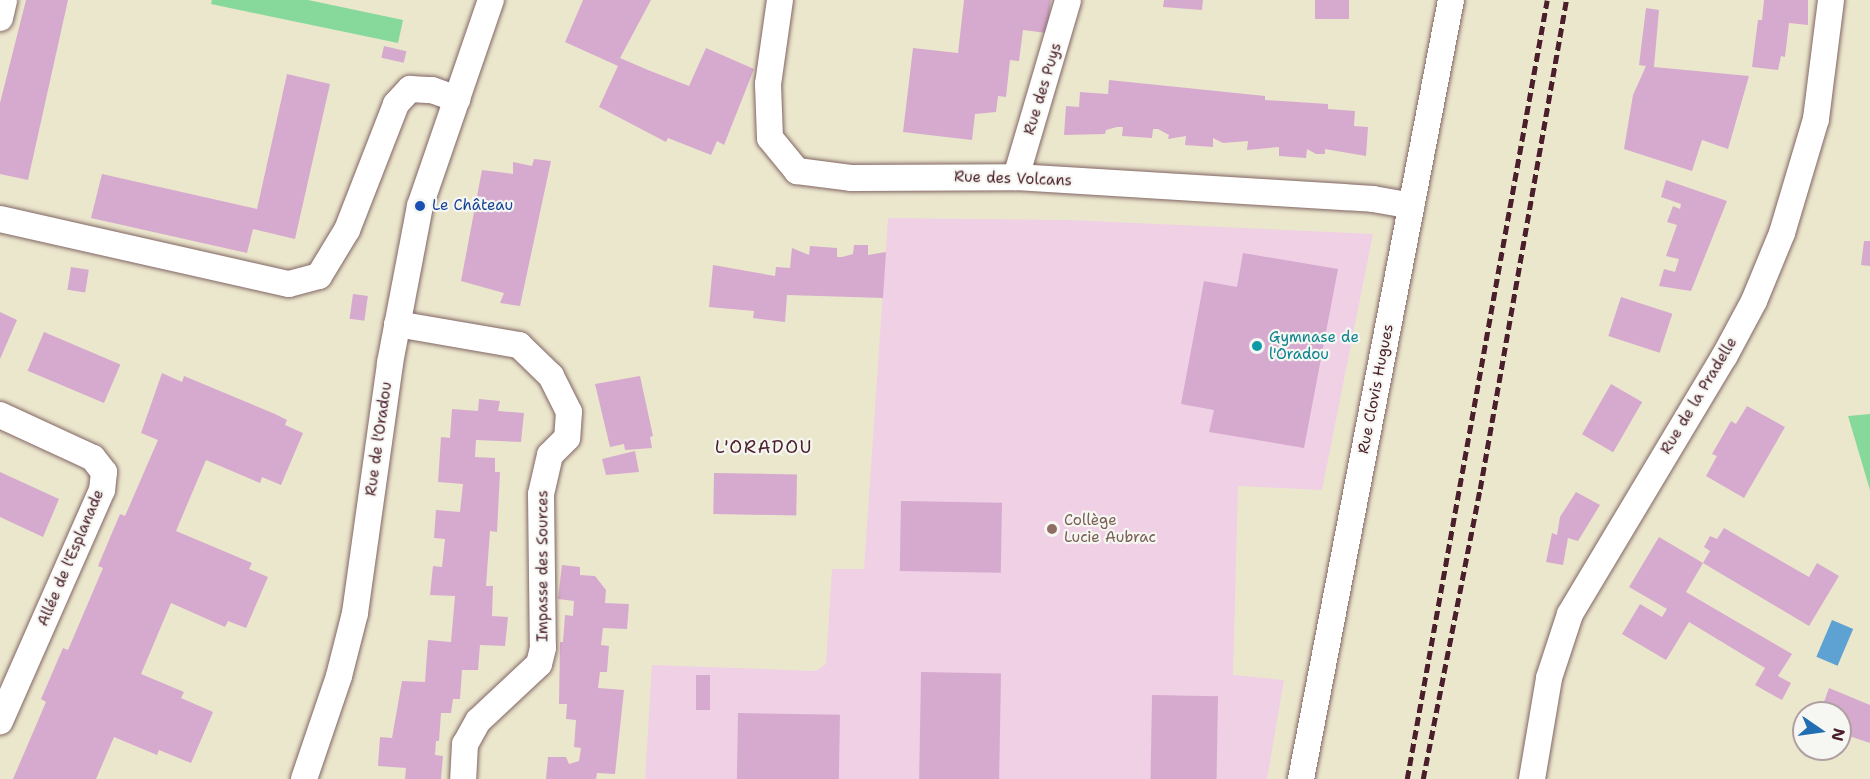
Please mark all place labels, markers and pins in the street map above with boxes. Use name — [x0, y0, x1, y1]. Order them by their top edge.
place label: Le Château — [432, 197, 513, 215]
marker: Le Château — [413, 199, 427, 213]
place label: Gymnase de l'Oradou — [1269, 328, 1359, 363]
marker: Gymnase de l'Oradou — [1250, 339, 1264, 353]
place label: Collège Lucie Aubrac — [1064, 511, 1156, 546]
marker: Collège Lucie Aubrac — [1045, 522, 1059, 536]

